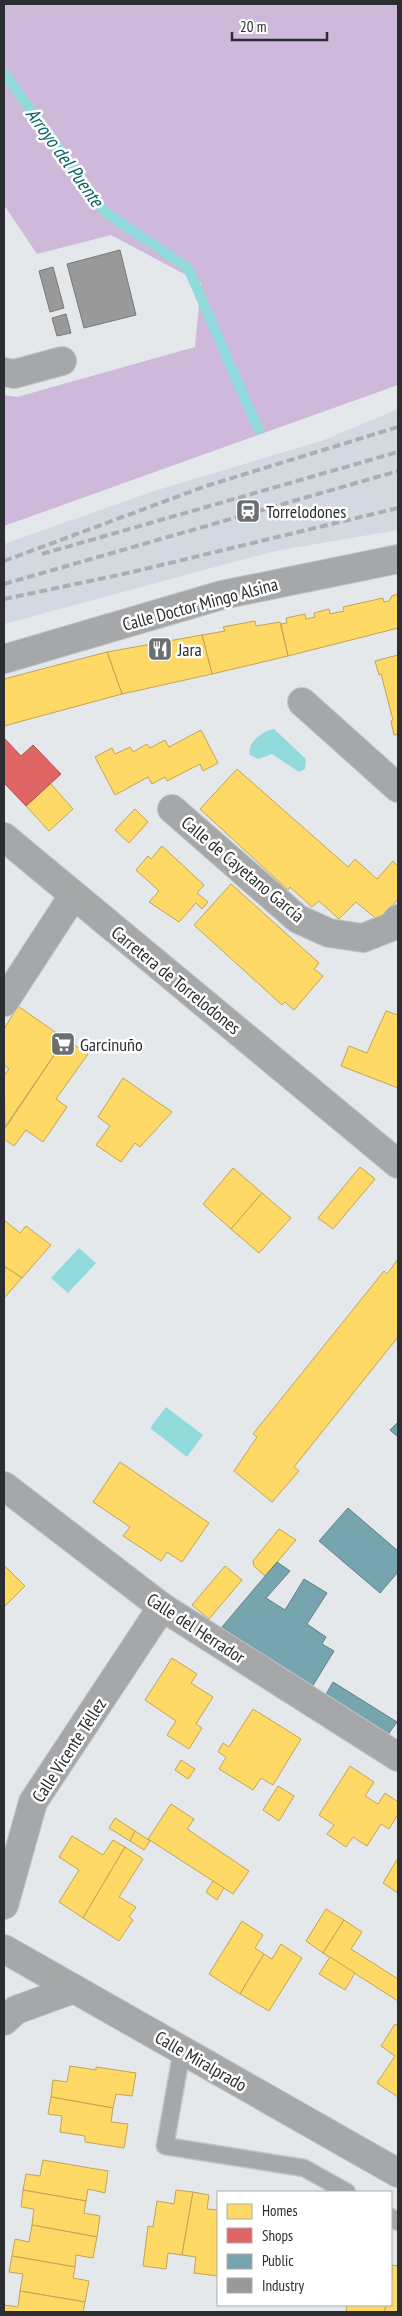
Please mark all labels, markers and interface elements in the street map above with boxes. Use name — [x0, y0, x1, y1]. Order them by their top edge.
scale bar — [232, 10, 327, 42]
text: 20 m — [240, 17, 266, 36]
water label: Arroyo del Puente — [21, 103, 110, 212]
station icon: Torrelodones — [235, 498, 261, 524]
place label: Torrelodones — [266, 500, 346, 523]
street label: Calle Doctor Mingo Alsina — [120, 572, 280, 636]
restaurant icon: Jara — [147, 636, 173, 662]
place label: Jara — [177, 638, 202, 661]
street label: Calle de Cayetano García — [177, 811, 309, 927]
street label: Carretera de Torrelodones — [107, 921, 245, 1039]
supermarket icon: Garcinuño — [50, 1031, 76, 1057]
place label: Garcinuño — [80, 1033, 143, 1056]
street label: Calle del Herrador — [142, 1588, 250, 1668]
street label: Calle Vicente Téllez — [27, 1694, 111, 1806]
street label: Calle Miralprado — [151, 2026, 251, 2097]
legend — [217, 2191, 392, 2306]
text: Homes — [262, 2201, 298, 2220]
text: Shops — [262, 2226, 293, 2245]
text: Public — [262, 2251, 294, 2270]
text: Industry — [262, 2276, 304, 2295]

